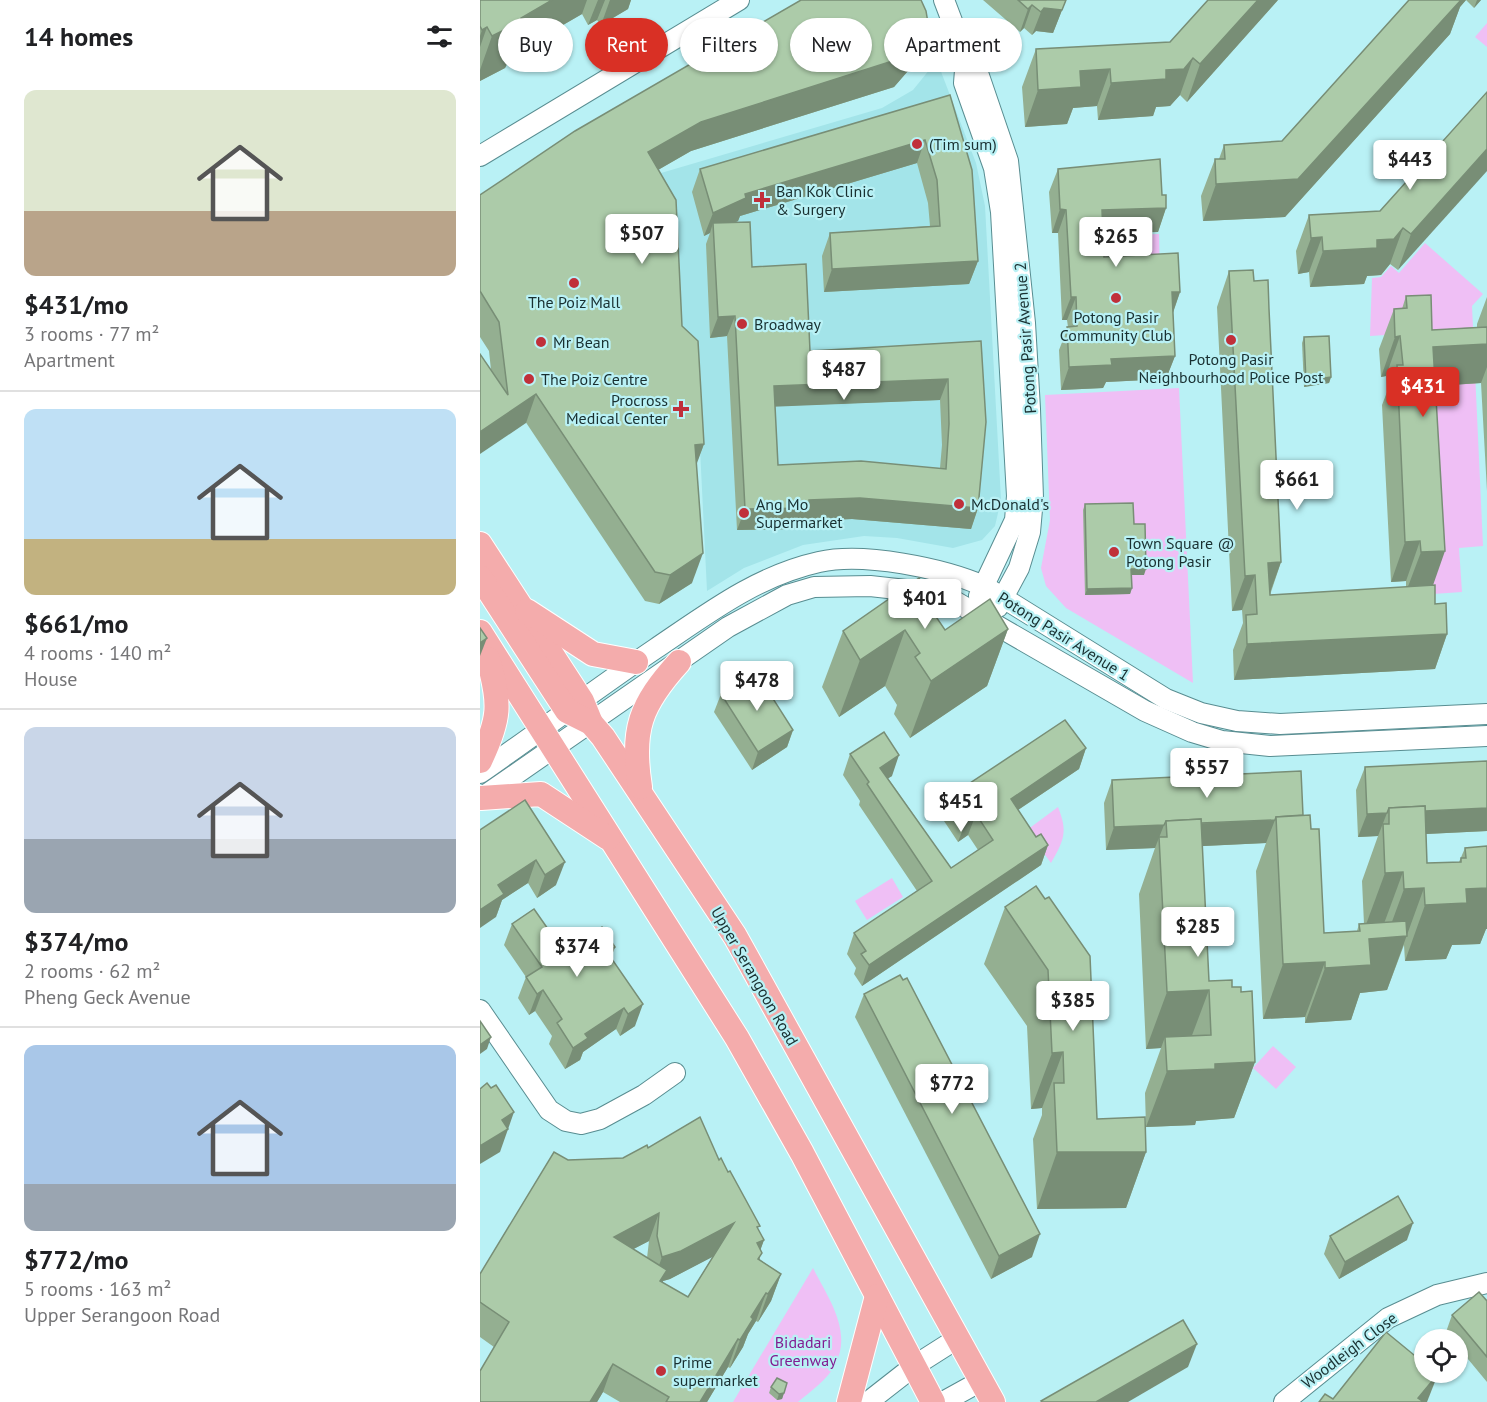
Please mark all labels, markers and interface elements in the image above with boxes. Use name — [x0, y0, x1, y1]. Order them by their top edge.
chip: Buy — [498, 18, 573, 72]
chip: Rent — [585, 18, 668, 72]
chip: Filters — [680, 18, 778, 72]
chip: New — [790, 18, 872, 72]
chip: Apartment — [884, 18, 1022, 72]
text: 14 homes — [24, 20, 133, 53]
icon: filters — [423, 20, 456, 53]
icon: home — [186, 129, 294, 237]
place label: (Tim sum) — [929, 134, 997, 154]
marker: (Tim sum) — [910, 137, 924, 151]
pin: $443 — [1374, 140, 1446, 191]
text: $443 — [1387, 146, 1433, 172]
place label: Ban Kok Clinic & Surgery — [776, 181, 874, 219]
marker: Ban Kok Clinic & Surgery — [753, 191, 771, 209]
pin: $507 — [606, 214, 678, 265]
pin: $265 — [1080, 217, 1152, 268]
text: $507 — [619, 220, 665, 246]
text: $265 — [1093, 223, 1139, 249]
street label: Potong Pasir Avenue 2 — [1010, 262, 1040, 414]
marker: The Poiz Mall — [567, 276, 581, 290]
text: $431/mo — [24, 288, 128, 321]
marker: Potong Pasir Community Club — [1109, 291, 1123, 305]
place label: The Poiz Mall — [528, 292, 620, 312]
place label: Potong Pasir Community Club — [1060, 307, 1172, 345]
place label: Broadway — [754, 314, 822, 334]
marker: Broadway — [735, 317, 749, 331]
text: 3 rooms · 77 m² — [24, 321, 159, 347]
place label: Mr Bean — [553, 332, 610, 352]
marker: Potong Pasir Neighbourhood Police Post — [1224, 333, 1238, 347]
marker: Mr Bean — [534, 335, 548, 349]
text: Apartment — [24, 347, 115, 373]
place label: Potong Pasir Neighbourhood Police Post — [1139, 349, 1324, 387]
pin: $487 — [808, 350, 880, 401]
text: $487 — [821, 356, 867, 382]
pin: $431 — [1387, 367, 1459, 418]
place label: The Poiz Centre — [541, 369, 648, 389]
marker: The Poiz Centre — [522, 372, 536, 386]
text: $431 — [1400, 373, 1446, 399]
place label: Procross Medical Center — [566, 390, 669, 428]
marker: Procross Medical Center — [672, 400, 690, 418]
icon: home — [186, 448, 294, 556]
pin: $661 — [1261, 460, 1333, 511]
text: $661 — [1274, 466, 1320, 492]
place label: Ang Mo Supermarket — [756, 494, 843, 532]
place label: McDonald's — [971, 494, 1049, 514]
marker: McDonald's — [952, 497, 966, 511]
marker: Ang Mo Supermarket — [737, 506, 751, 520]
place label: Town Square @ Potong Pasir — [1126, 533, 1235, 571]
marker: Town Square @ Potong Pasir — [1107, 545, 1121, 559]
pin: $401 — [889, 579, 961, 630]
text: $401 — [902, 585, 948, 611]
street label: Potong Pasir Avenue 1 — [994, 587, 1134, 685]
text: $661/mo — [24, 607, 128, 640]
text: 4 rooms · 140 m² — [24, 640, 171, 666]
pin: $478 — [721, 661, 793, 712]
text: House — [24, 666, 78, 692]
text: $478 — [734, 667, 780, 693]
pin: $557 — [1171, 748, 1243, 799]
text: $557 — [1184, 754, 1230, 780]
icon: home — [186, 766, 294, 874]
pin: $451 — [925, 782, 997, 833]
text: $451 — [938, 788, 984, 814]
street label: Upper Serangoon Road — [707, 903, 803, 1049]
pin: $285 — [1162, 907, 1234, 958]
text: $285 — [1175, 913, 1221, 939]
text: $374/mo — [24, 925, 128, 958]
pin: $374 — [541, 927, 613, 978]
text: $374 — [554, 933, 600, 959]
text: 2 rooms · 62 m² — [24, 958, 160, 984]
pin: $385 — [1037, 981, 1109, 1032]
text: Pheng Geck Avenue — [24, 984, 191, 1010]
text: $385 — [1050, 987, 1096, 1013]
pin: $772 — [916, 1064, 988, 1115]
text: $772 — [929, 1070, 975, 1096]
icon: home — [186, 1084, 294, 1192]
text: $772/mo — [24, 1243, 128, 1276]
text: 5 rooms · 163 m² — [24, 1276, 171, 1302]
text: Upper Serangoon Road — [24, 1302, 220, 1328]
street label: Woodleigh Close — [1297, 1308, 1401, 1392]
map controls — [1414, 1329, 1468, 1383]
button: locate — [1414, 1329, 1468, 1383]
park label: Bidadari Greenway — [769, 1332, 837, 1370]
place label: Prime supermarket — [673, 1352, 759, 1390]
marker: Prime supermarket — [654, 1364, 668, 1378]

